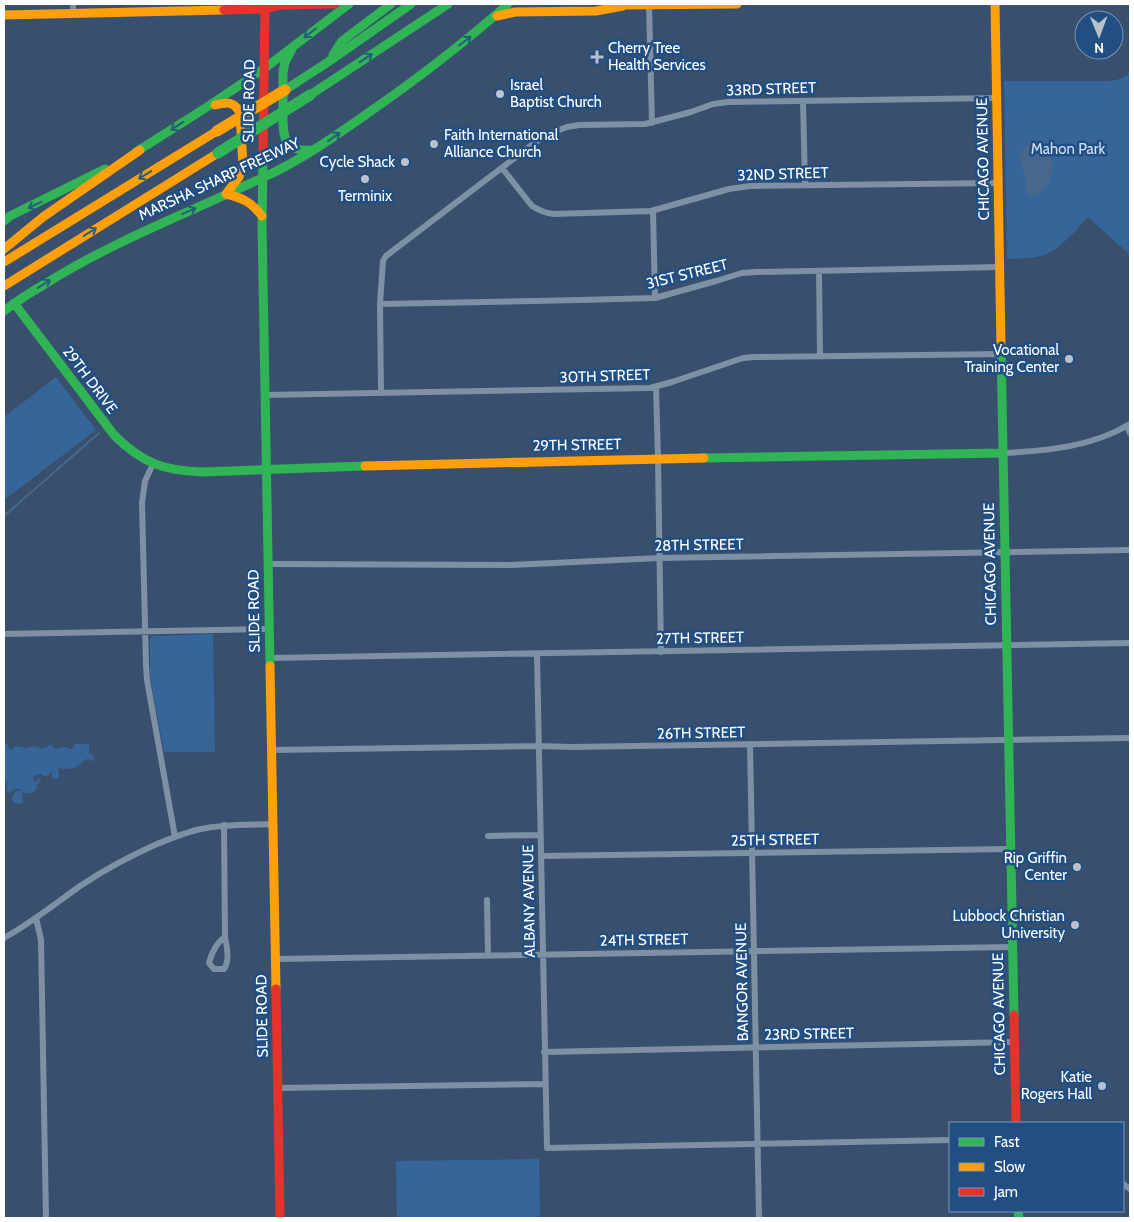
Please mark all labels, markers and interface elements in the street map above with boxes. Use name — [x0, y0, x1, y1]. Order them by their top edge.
north arrow — [1074, 10, 1124, 60]
one-way arrow — [304, 28, 317, 39]
one-way arrow — [458, 36, 472, 46]
place label: Cherry Tree Health Services — [608, 39, 706, 74]
text: N — [1094, 39, 1104, 57]
marker: Cherry Tree Health Services — [590, 50, 604, 64]
one-way arrow — [358, 53, 372, 63]
street label: SLIDE ROAD — [239, 59, 259, 143]
place label: Israel Baptist Church — [510, 76, 602, 111]
street label: 33RD STREET — [726, 78, 816, 100]
marker: Israel Baptist Church — [494, 88, 506, 100]
street label: CHICAGO AVENUE — [973, 98, 993, 220]
one-way arrow — [170, 121, 184, 131]
place label: Faith International Alliance Church — [444, 126, 559, 161]
one-way arrow — [327, 132, 341, 142]
street label: MARSHA SHARP FREEWAY — [135, 133, 303, 224]
marker: Faith International Alliance Church — [428, 138, 440, 150]
park label: Mahon Park — [1031, 140, 1106, 158]
place label: Cycle Shack — [320, 153, 395, 171]
marker: Cycle Shack — [399, 156, 411, 168]
street label: 32ND STREET — [737, 163, 829, 185]
one-way arrow — [139, 170, 153, 180]
marker: Terminix — [359, 173, 371, 185]
place label: Terminix — [338, 187, 392, 205]
one-way arrow — [28, 200, 43, 210]
one-way arrow — [181, 206, 196, 215]
one-way arrow — [82, 227, 96, 237]
street label: 31ST STREET — [644, 255, 730, 293]
one-way arrow — [37, 279, 51, 289]
place label: Vocational Training Center — [964, 341, 1059, 376]
street label: 29TH DRIVE — [59, 343, 121, 417]
marker: Vocational Training Center — [1063, 353, 1075, 365]
street label: 30TH STREET — [559, 365, 651, 387]
street label: 29TH STREET — [532, 435, 622, 455]
street label: CHICAGO AVENUE — [980, 503, 1000, 625]
street label: 28TH STREET — [654, 535, 744, 555]
street label: SLIDE ROAD — [244, 569, 264, 653]
street label: 27TH STREET — [656, 628, 744, 648]
street label: 26TH STREET — [657, 723, 745, 743]
street label: 25TH STREET — [731, 830, 819, 850]
street label: ALBANY AVENUE — [519, 844, 539, 958]
place label: Rip Griffin Center — [1004, 849, 1067, 884]
marker: Rip Griffin Center — [1071, 861, 1083, 873]
place label: Lubbock Christian University — [953, 907, 1065, 942]
marker: Lubbock Christian University — [1069, 919, 1081, 931]
street label: BANGOR AVENUE — [732, 923, 752, 1041]
street label: 24TH STREET — [600, 930, 688, 950]
street label: CHICAGO AVENUE — [989, 953, 1009, 1075]
street label: SLIDE ROAD — [252, 974, 272, 1058]
street label: 23RD STREET — [764, 1024, 854, 1044]
place label: Katie Rogers Hall — [1021, 1068, 1092, 1103]
marker: Katie Rogers Hall — [1096, 1080, 1108, 1092]
legend — [949, 1122, 1124, 1212]
text: Fast — [994, 1133, 1019, 1151]
text: Slow — [994, 1158, 1025, 1176]
text: Jam — [993, 1183, 1018, 1201]

